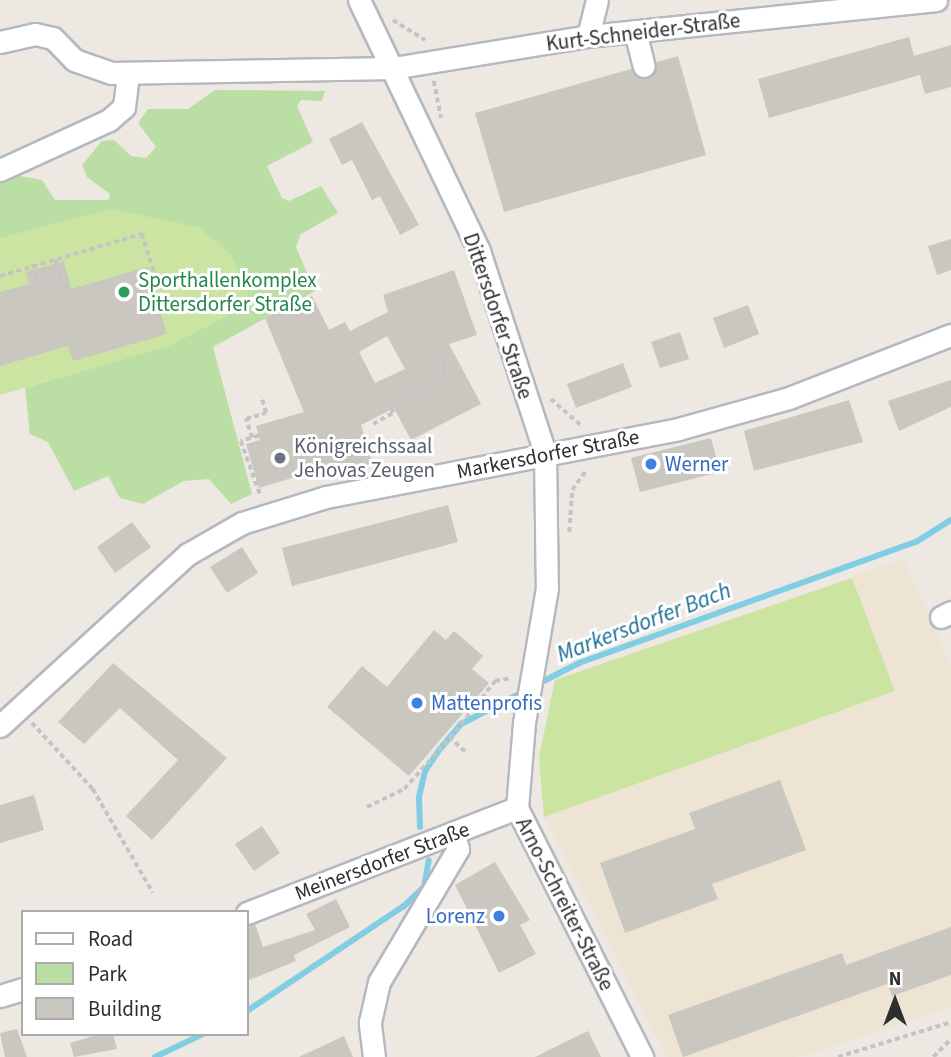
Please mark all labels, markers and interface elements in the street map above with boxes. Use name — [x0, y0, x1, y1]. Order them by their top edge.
street label: Kurt-Schneider-Straße — [545, 8, 741, 56]
street label: Dittersdorfer Straße — [458, 230, 538, 402]
place label: Sporthallenkomplex Dittersdorfer Straße — [138, 267, 317, 317]
marker: Sporthallenkomplex Dittersdorfer Straße — [116, 284, 132, 300]
street label: Markersdorfer Straße — [455, 424, 641, 484]
place label: Königreichssaal Jehovas Zeugen — [294, 433, 435, 483]
marker: Königreichssaal Jehovas Zeugen — [272, 450, 288, 466]
place label: Werner — [665, 451, 728, 477]
marker: Werner — [643, 456, 659, 472]
water label: Markersdorfer Bach — [553, 577, 735, 669]
place label: Mattenprofis — [431, 690, 542, 716]
marker: Mattenprofis — [409, 695, 425, 711]
street label: Arno-Schreiter-Straße — [511, 813, 619, 995]
street label: Meinersdorfer Straße — [291, 816, 473, 906]
place label: Lorenz — [426, 903, 485, 929]
marker: Lorenz — [491, 908, 507, 924]
legend — [21, 910, 248, 1036]
text: Road — [88, 924, 133, 954]
text: Park — [88, 959, 127, 989]
north arrow — [860, 966, 930, 1036]
text: N — [889, 966, 901, 993]
text: Building — [88, 994, 161, 1024]

